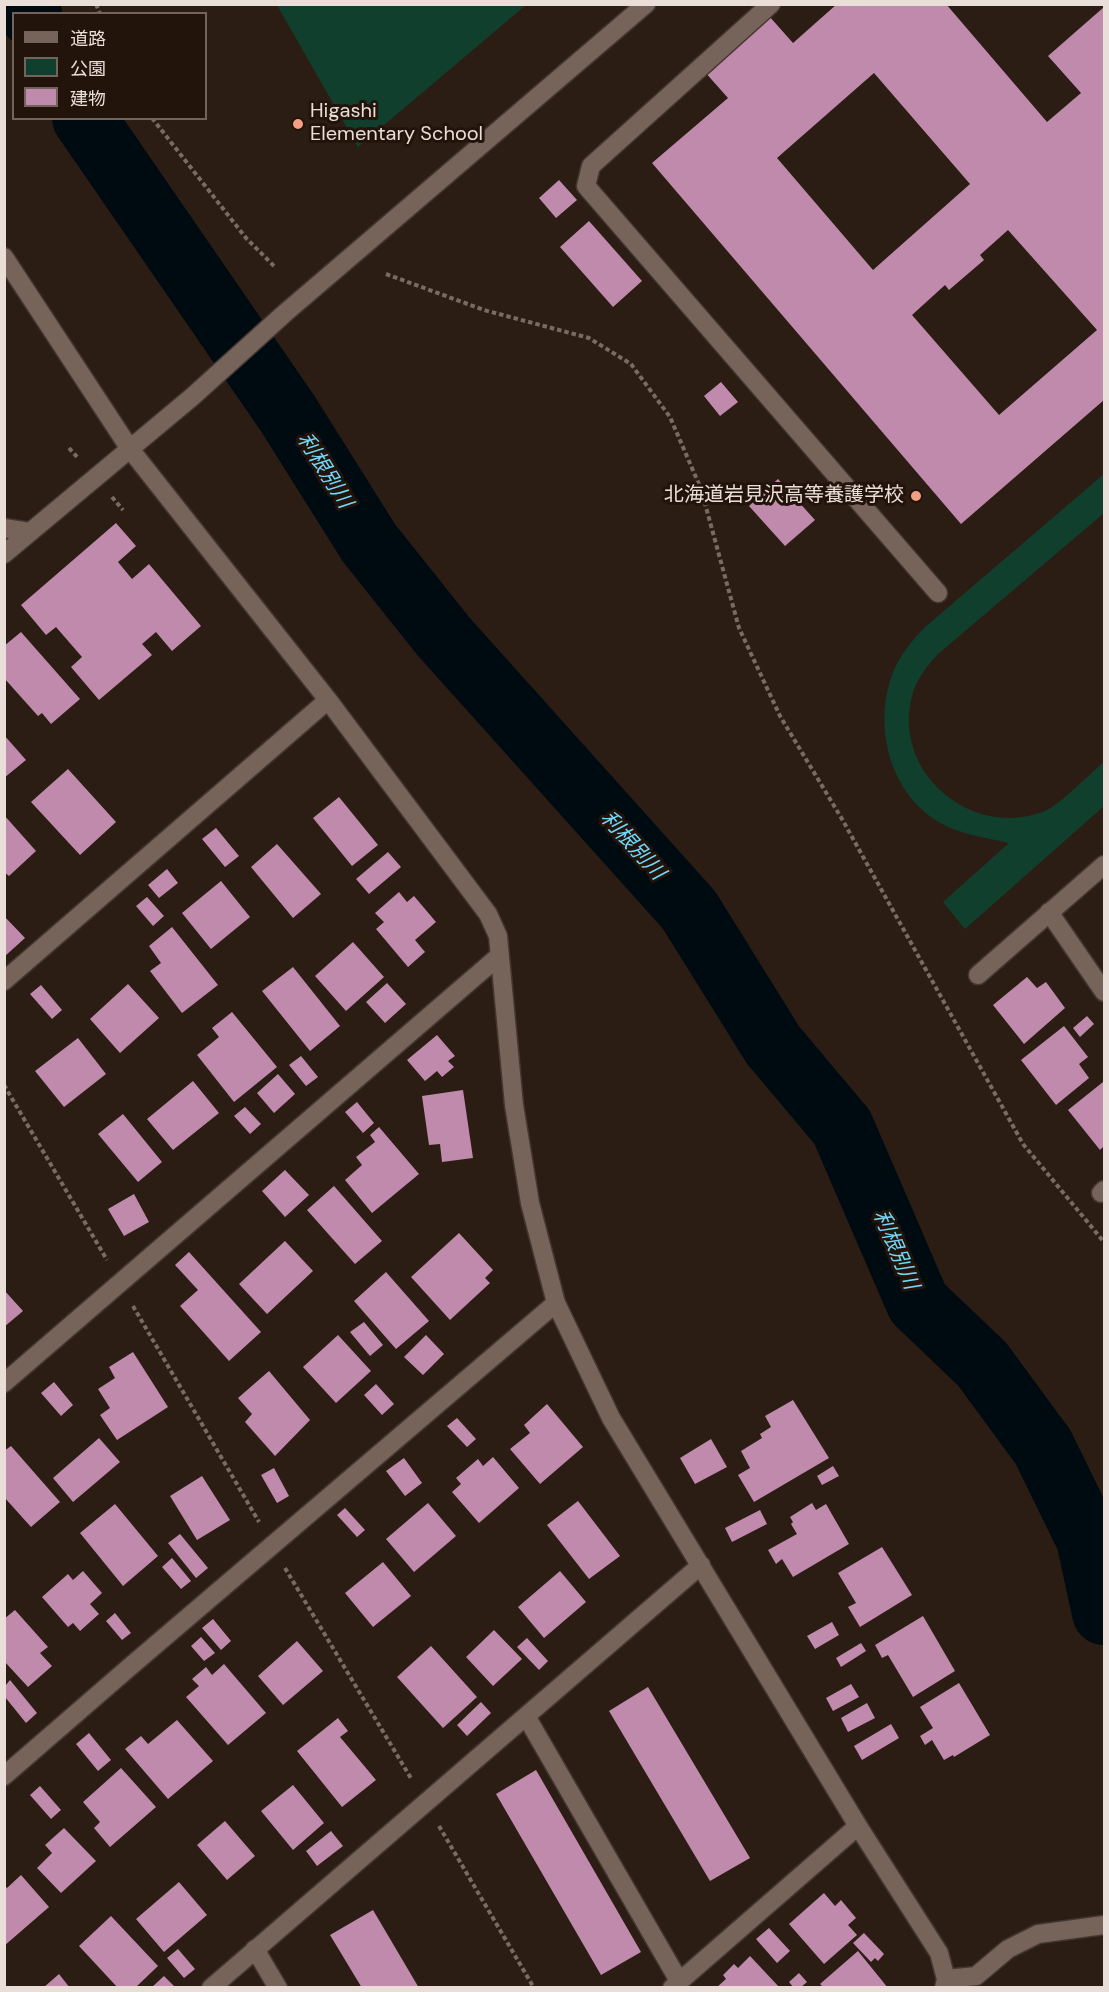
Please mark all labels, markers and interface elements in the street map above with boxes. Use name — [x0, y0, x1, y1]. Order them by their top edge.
legend — [12, 12, 207, 120]
text: 道路 — [70, 27, 106, 51]
text: 公園 — [70, 57, 106, 81]
text: 建物 — [70, 87, 106, 111]
place label: Higashi Elementary School — [310, 100, 483, 147]
marker: Higashi Elementary School — [291, 117, 305, 131]
water label: 利根別川 — [291, 429, 357, 513]
place label: 北海道岩見沢高等養護学校 — [664, 484, 904, 508]
marker: 北海道岩見沢高等養護学校 — [909, 489, 923, 503]
water label: 利根別川 — [595, 806, 669, 886]
water label: 利根別川 — [867, 1206, 923, 1294]

